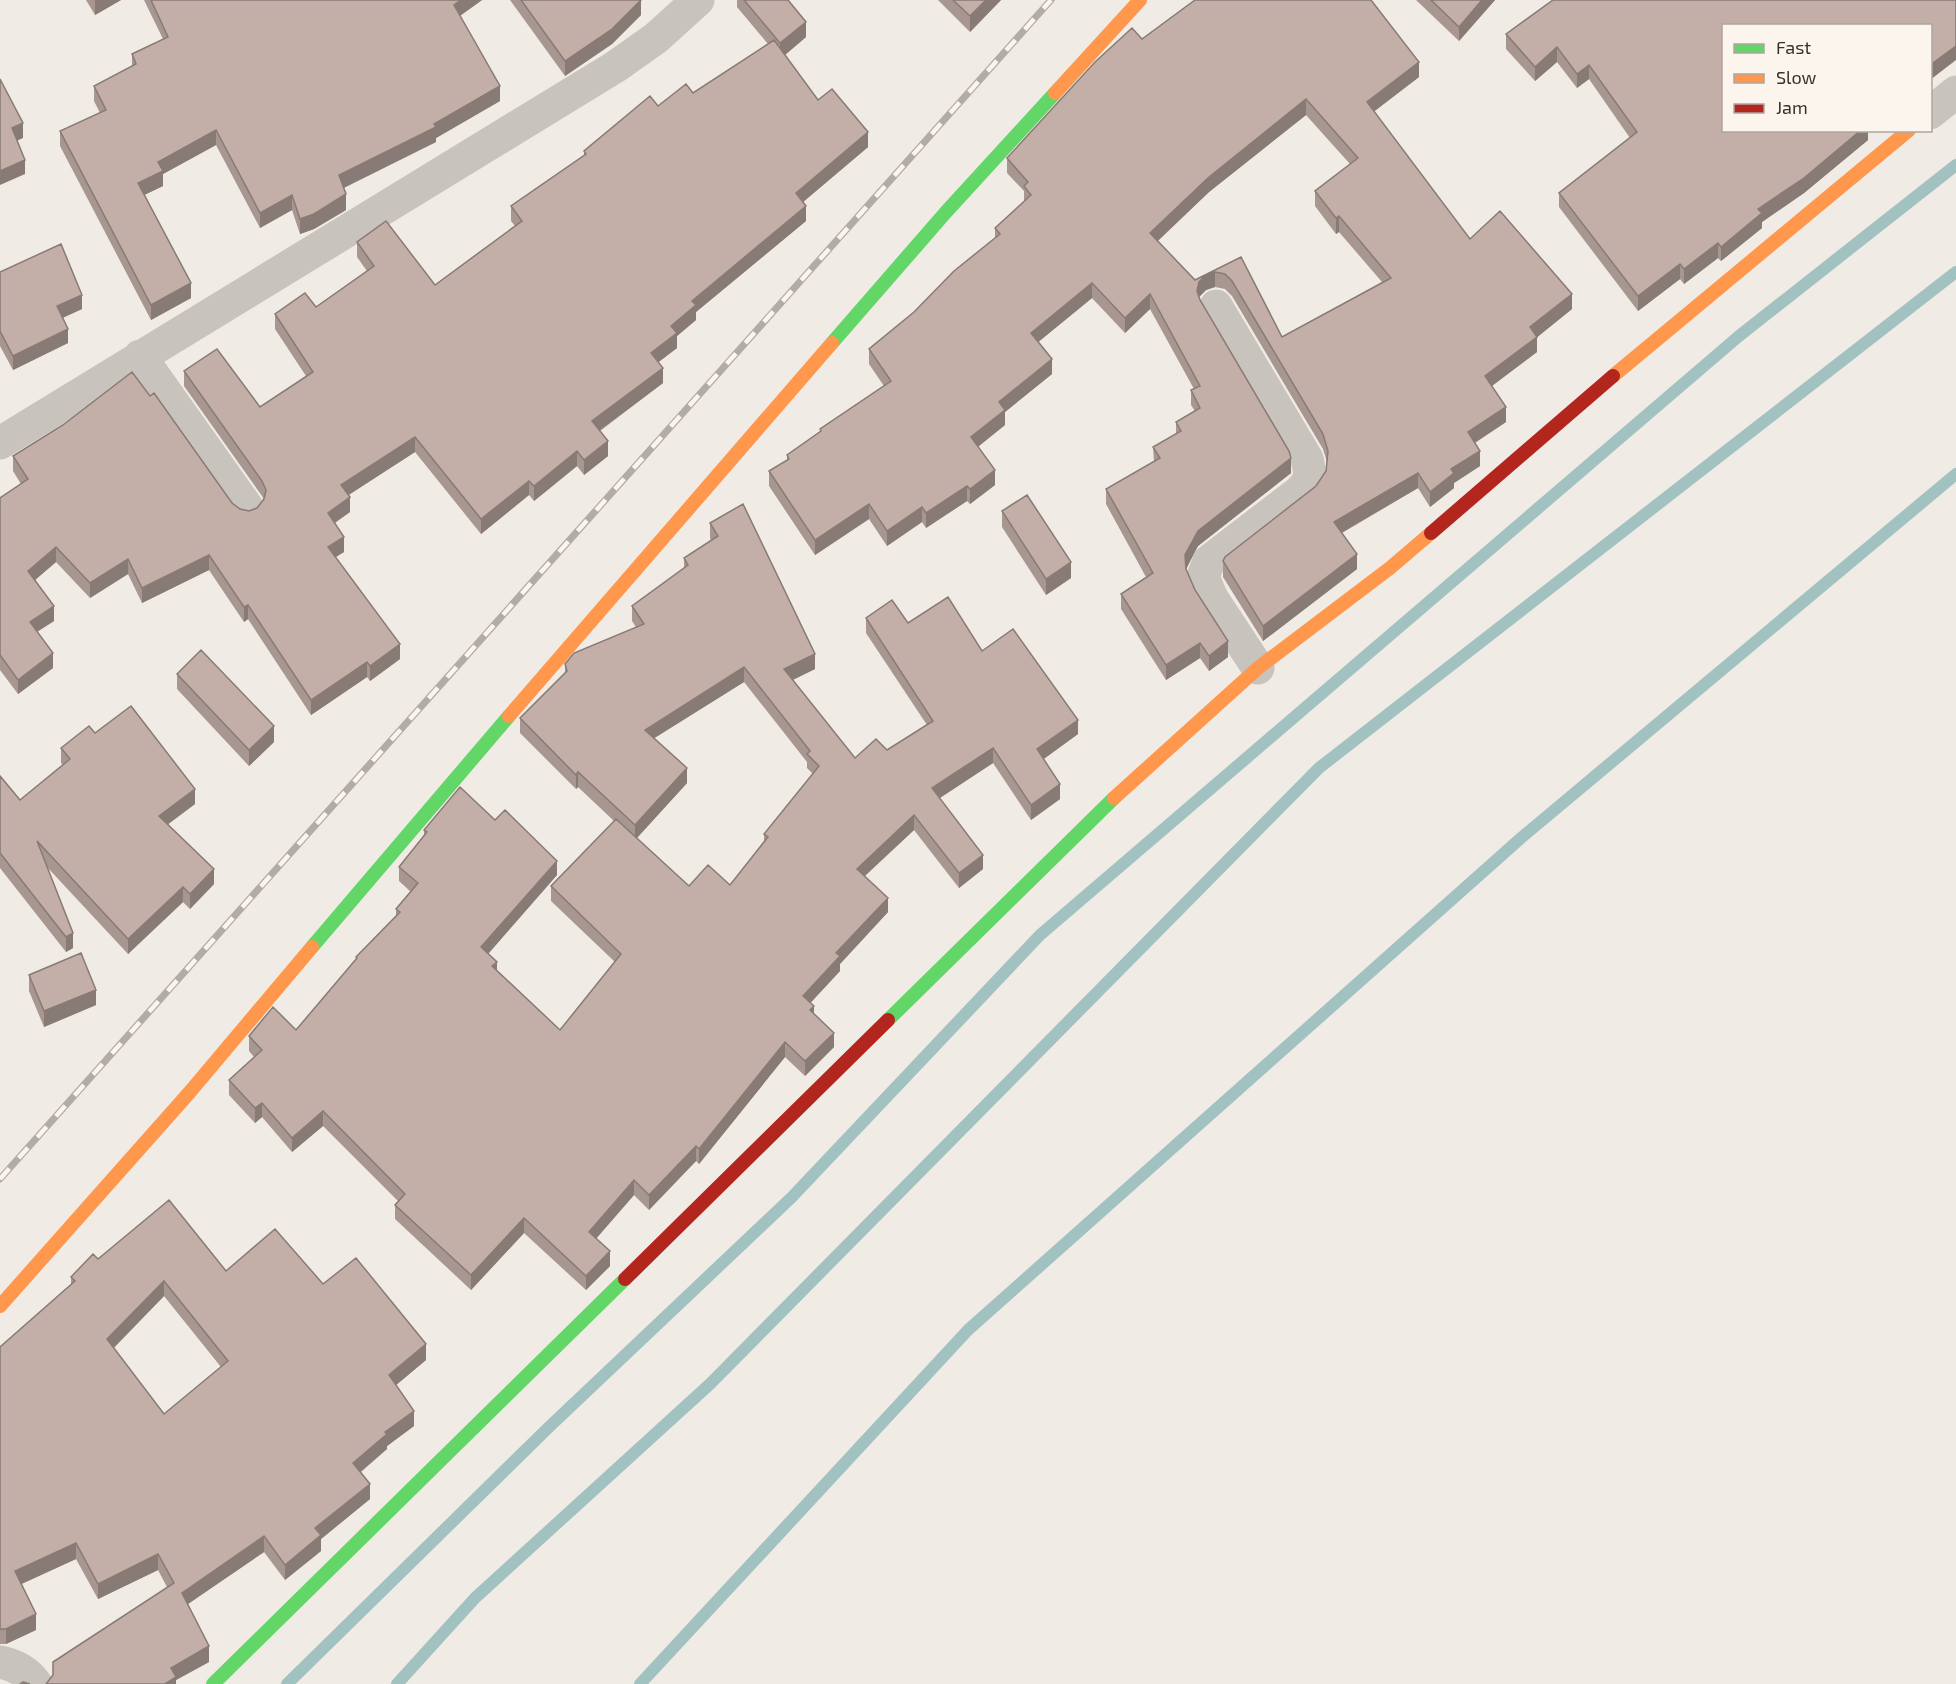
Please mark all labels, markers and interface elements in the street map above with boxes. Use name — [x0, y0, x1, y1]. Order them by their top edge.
legend — [1722, 24, 1932, 132]
text: Fast — [1776, 36, 1811, 58]
text: Slow — [1776, 66, 1817, 88]
text: Jam — [1776, 96, 1808, 118]

